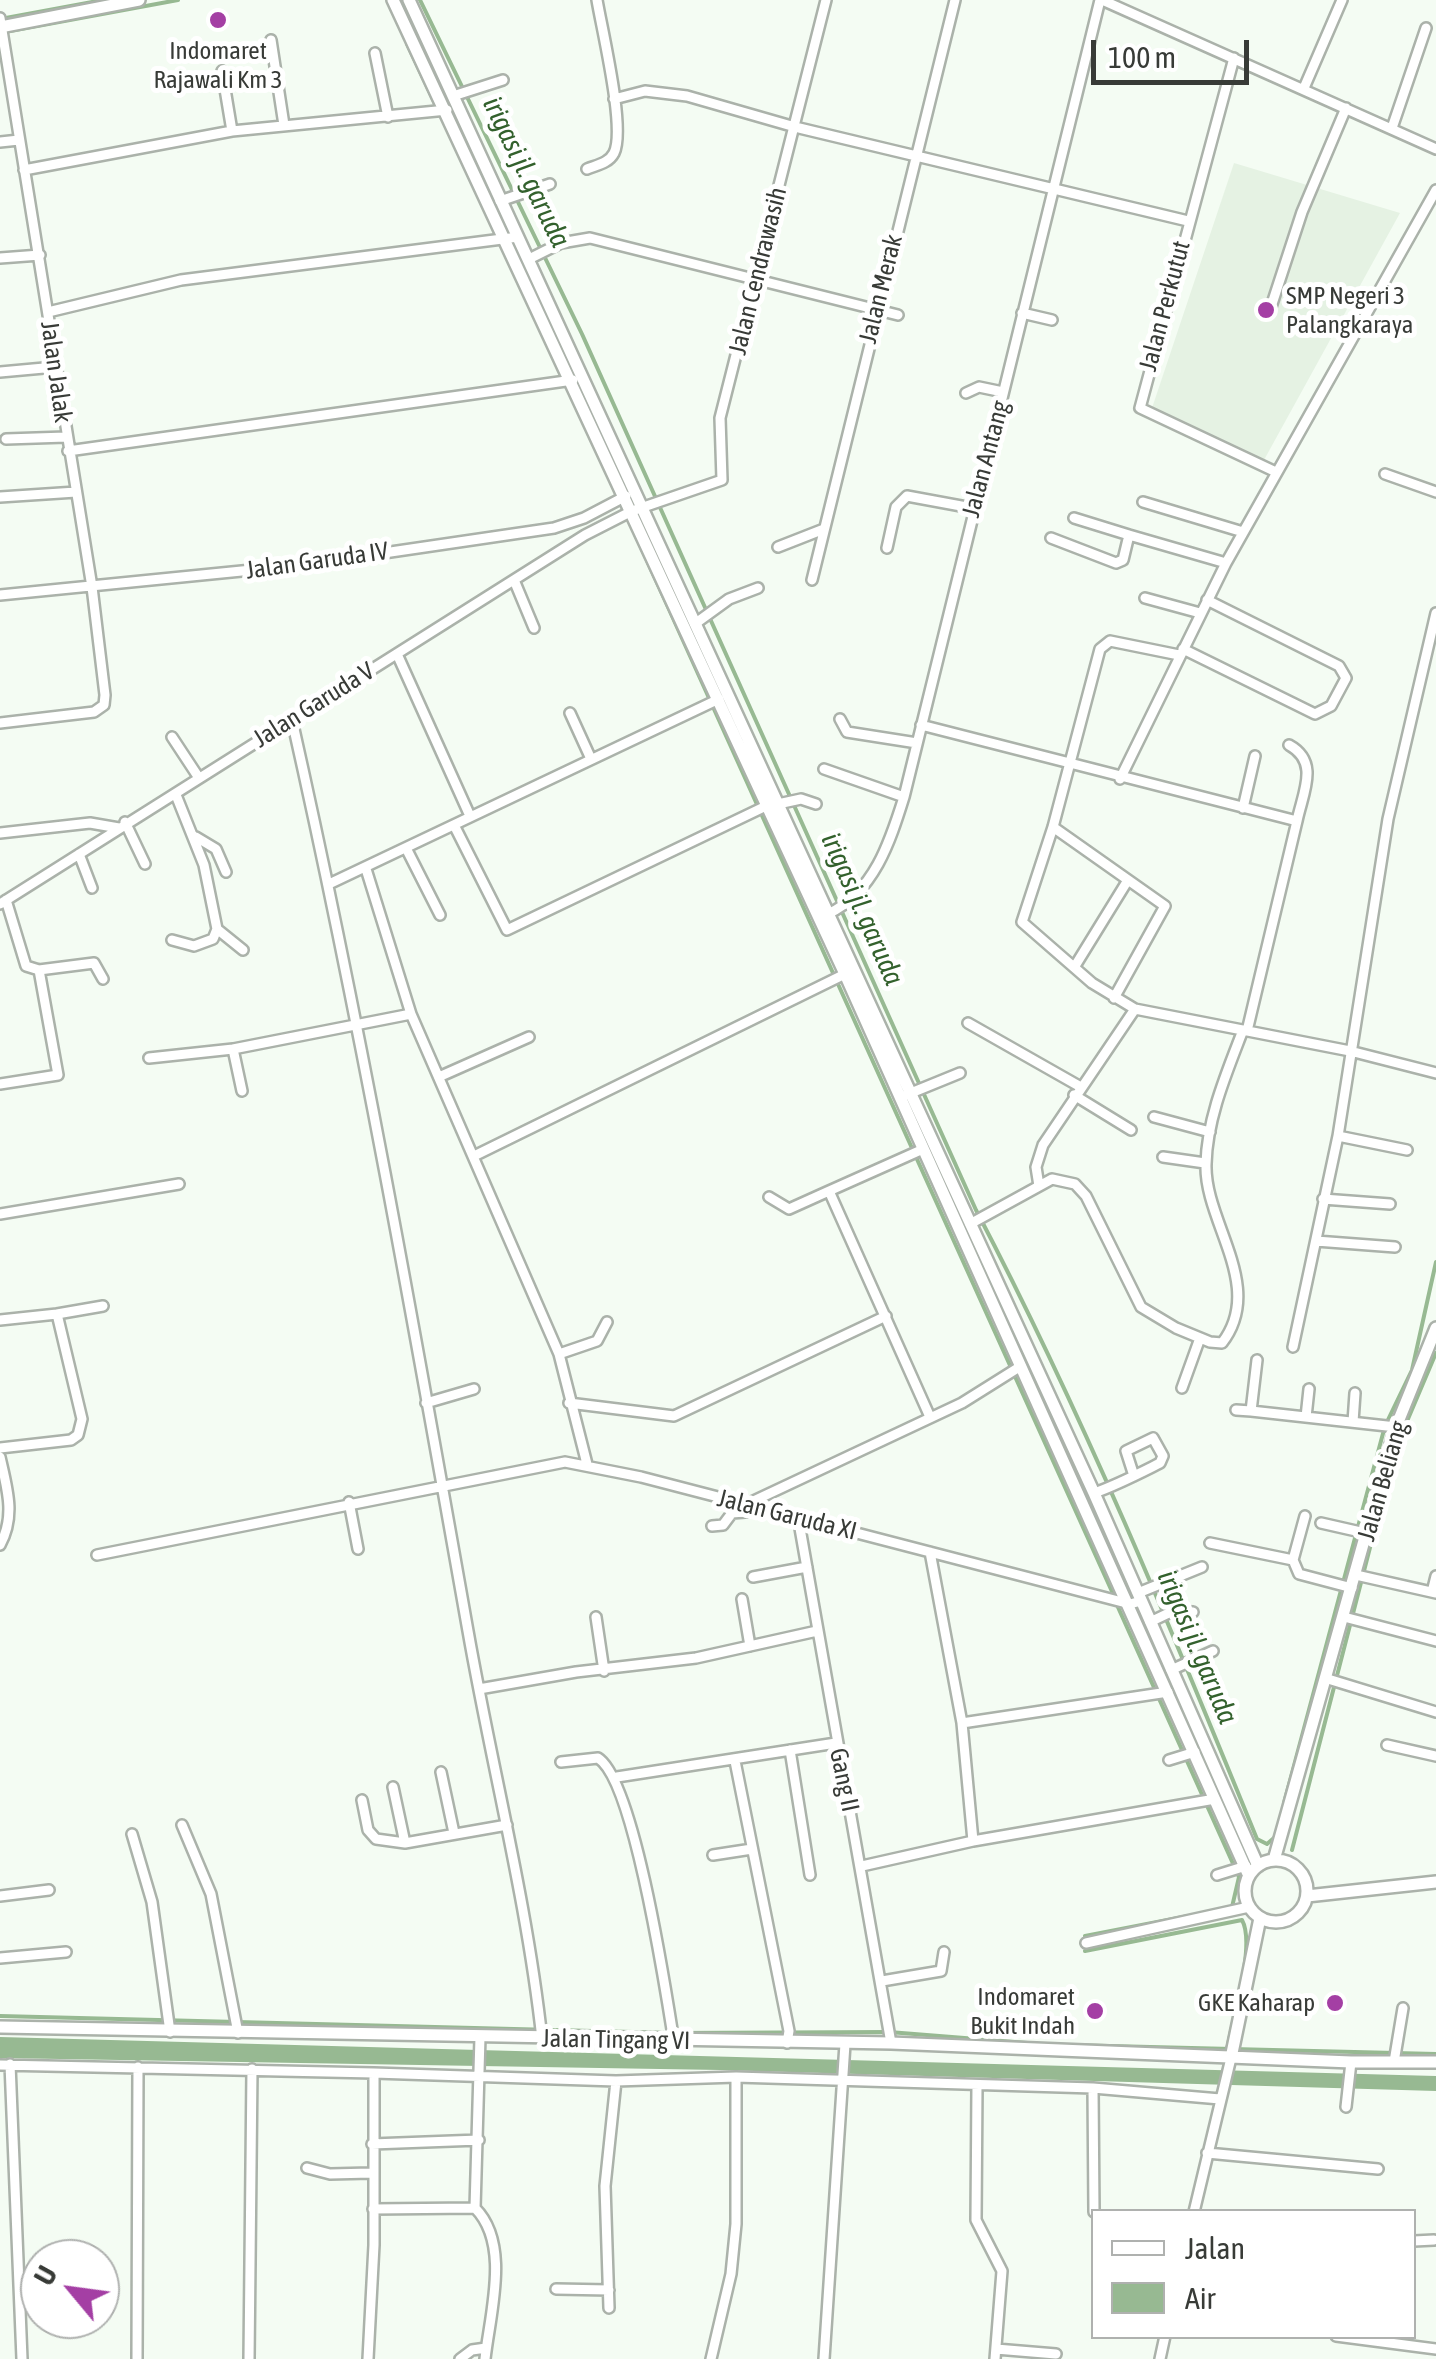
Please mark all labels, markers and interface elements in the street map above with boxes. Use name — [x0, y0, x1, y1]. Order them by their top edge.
marker: Indomaret Rajawali Km 3 — [207, 9, 229, 31]
scale bar — [1096, 20, 1254, 82]
place label: Indomaret Rajawali Km 3 — [153, 36, 283, 95]
text: 100 m — [1108, 40, 1176, 74]
water label: irigasi jl. garuda — [475, 91, 577, 253]
street label: Jalan Cendrawasih — [723, 184, 793, 358]
street label: Jalan Merak — [853, 232, 909, 346]
street label: Jalan Perkutut — [1133, 238, 1197, 374]
place label: SMP Negeri 3 Palangkaraya — [1286, 281, 1413, 340]
marker: SMP Negeri 3 Palangkaraya — [1255, 299, 1277, 321]
street label: Jalan Jalak — [34, 319, 78, 425]
street label: Jalan Antang — [956, 397, 1016, 521]
street label: Jalan Garuda IV — [244, 536, 390, 586]
street label: Jalan Garuda V — [248, 656, 380, 754]
water label: irigasi jl. garuda — [813, 828, 911, 990]
street label: Jalan Beliang — [1352, 1418, 1414, 1544]
street label: Jalan Garuda XI — [714, 1483, 860, 1547]
water label: irigasi jl. garuda — [1150, 1565, 1244, 1729]
street label: Gang II — [823, 1746, 865, 1814]
place label: Indomaret Bukit Indah — [970, 1982, 1075, 2041]
place label: GKE Kaharap — [1198, 1988, 1315, 2018]
marker: GKE Kaharap — [1324, 1992, 1346, 2014]
marker: Indomaret Bukit Indah — [1084, 2000, 1106, 2022]
street label: Jalan Tingang VI — [541, 2024, 691, 2056]
legend — [1091, 2209, 1416, 2339]
text: Jalan — [1185, 2231, 1245, 2265]
north arrow — [20, 2239, 120, 2339]
text: U — [28, 2260, 64, 2290]
text: Air — [1185, 2281, 1215, 2315]

